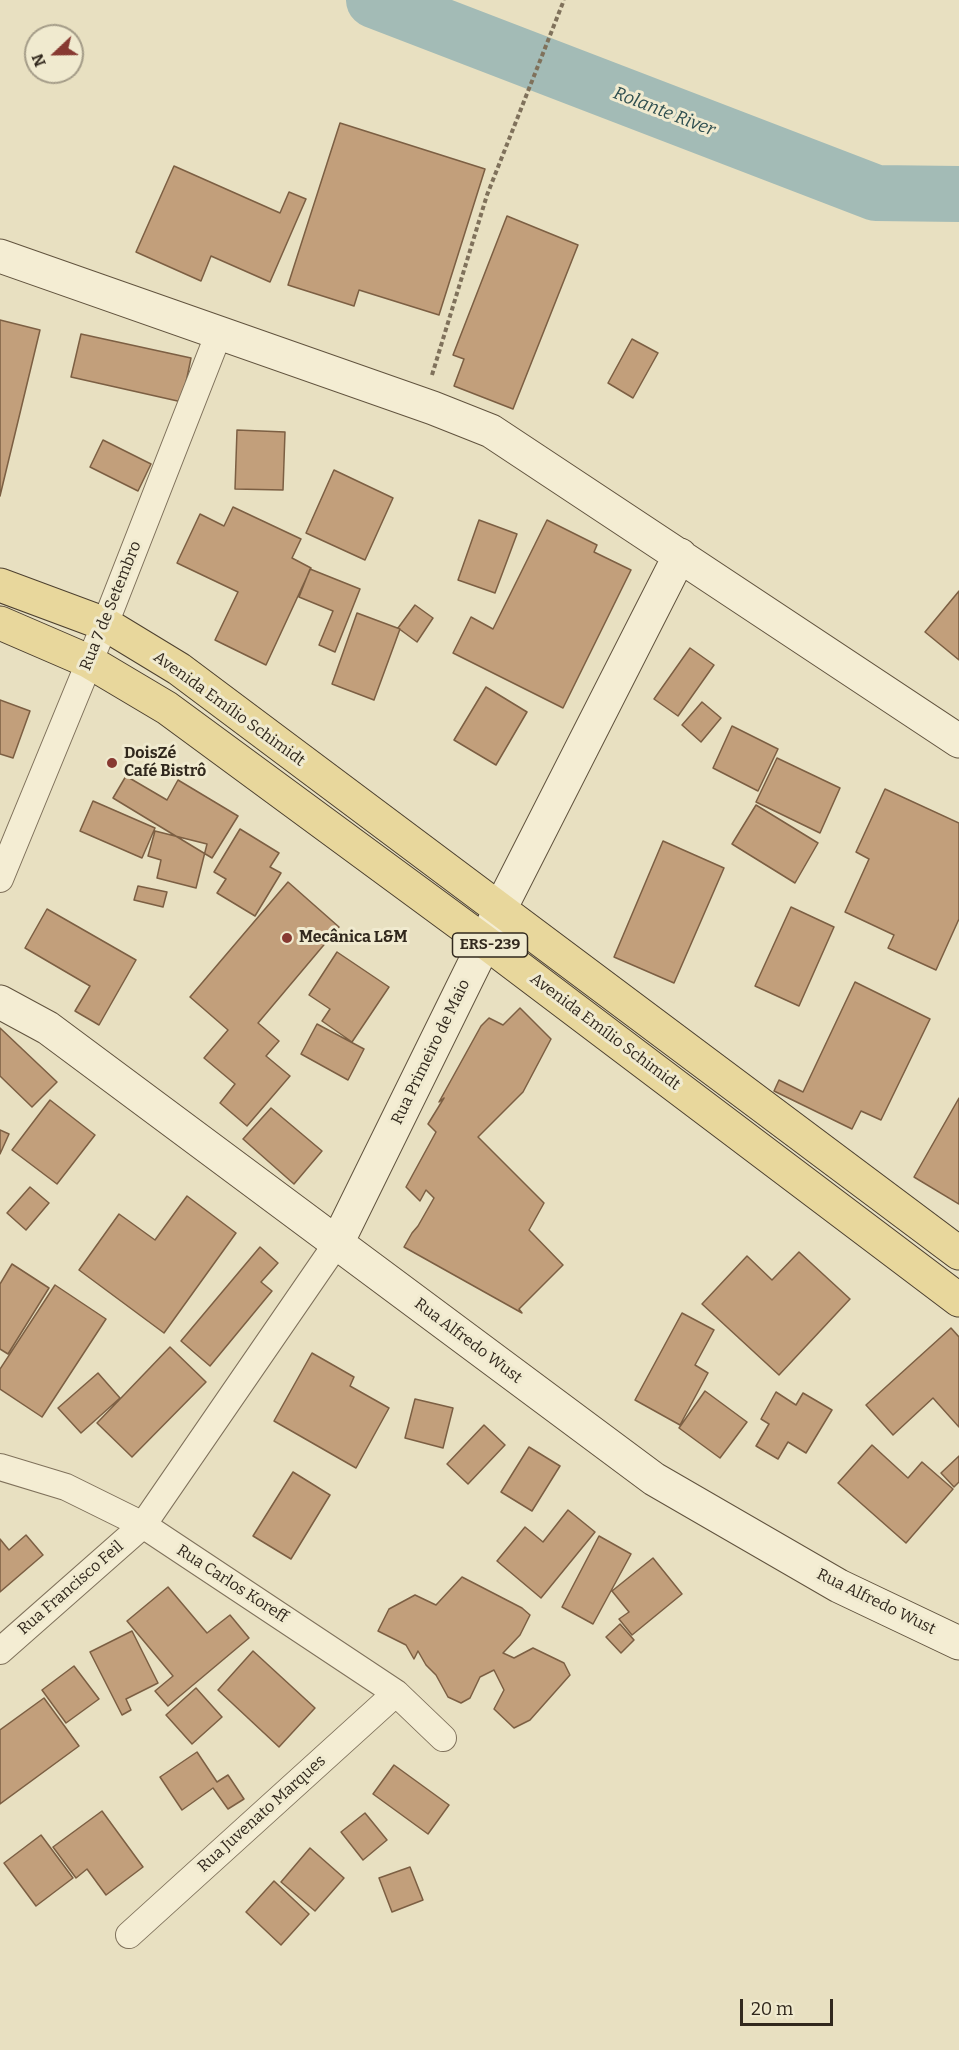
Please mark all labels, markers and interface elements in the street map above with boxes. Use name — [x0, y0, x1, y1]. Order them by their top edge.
north arrow — [24, 24, 84, 84]
text: N — [28, 51, 50, 69]
water label: Rolante River — [610, 83, 718, 141]
street label: Rua 7 de Setembro — [76, 539, 146, 673]
street label: Avenida Emílio Schimidt — [149, 648, 309, 770]
place label: DoisZé Café Bistrô — [124, 744, 206, 782]
marker: DoisZé Café Bistrô — [105, 756, 119, 770]
place label: Mecânica L&M — [299, 928, 407, 948]
marker: Mecânica L&M — [280, 931, 294, 945]
road number: ERS-239 — [452, 933, 528, 957]
street label: Avenida Emílio Schimidt — [526, 969, 684, 1095]
street label: Rua Primeiro de Maio — [387, 976, 475, 1128]
street label: Rua Alfredo Wust — [410, 1294, 526, 1388]
street label: Rua Francisco Feil — [14, 1537, 128, 1639]
street label: Rua Carlos Koreff — [173, 1541, 291, 1627]
street label: Rua Alfredo Wust — [813, 1565, 939, 1639]
street label: Rua Juvenato Marques — [194, 1751, 330, 1877]
scale bar — [743, 1987, 836, 2025]
text: 20 m — [751, 1998, 793, 2020]

